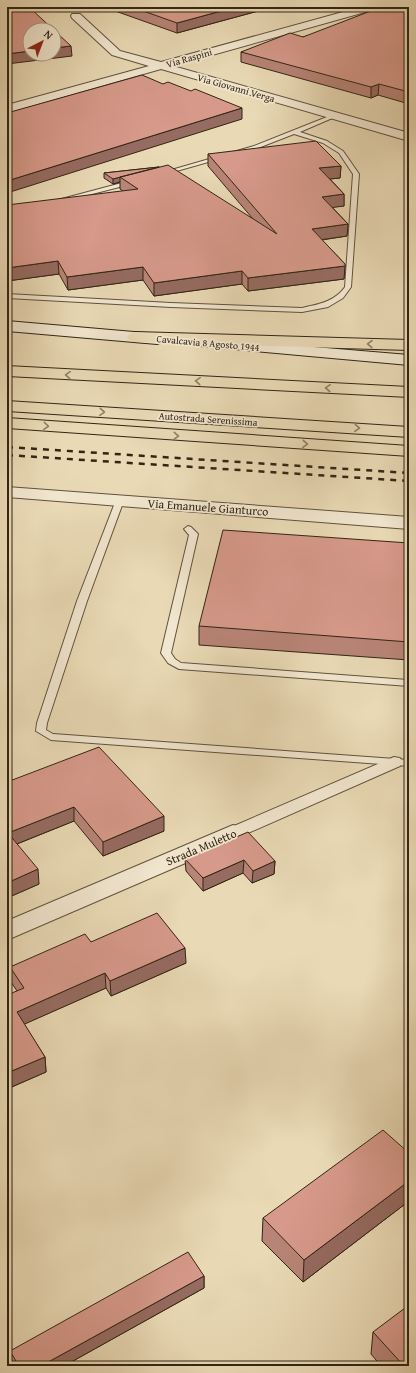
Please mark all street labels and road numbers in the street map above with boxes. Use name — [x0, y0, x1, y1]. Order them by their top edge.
street label: Via Raspini — [164, 44, 214, 72]
street label: Via Giovanni Verga — [195, 70, 277, 106]
street label: Cavalcavia 8 Agosto 1944 — [156, 331, 260, 355]
street label: Autostrada Serenissima — [158, 408, 258, 430]
street label: Via Emanuele Gianturco — [147, 494, 269, 520]
street label: Strada Muletto — [163, 824, 239, 870]

